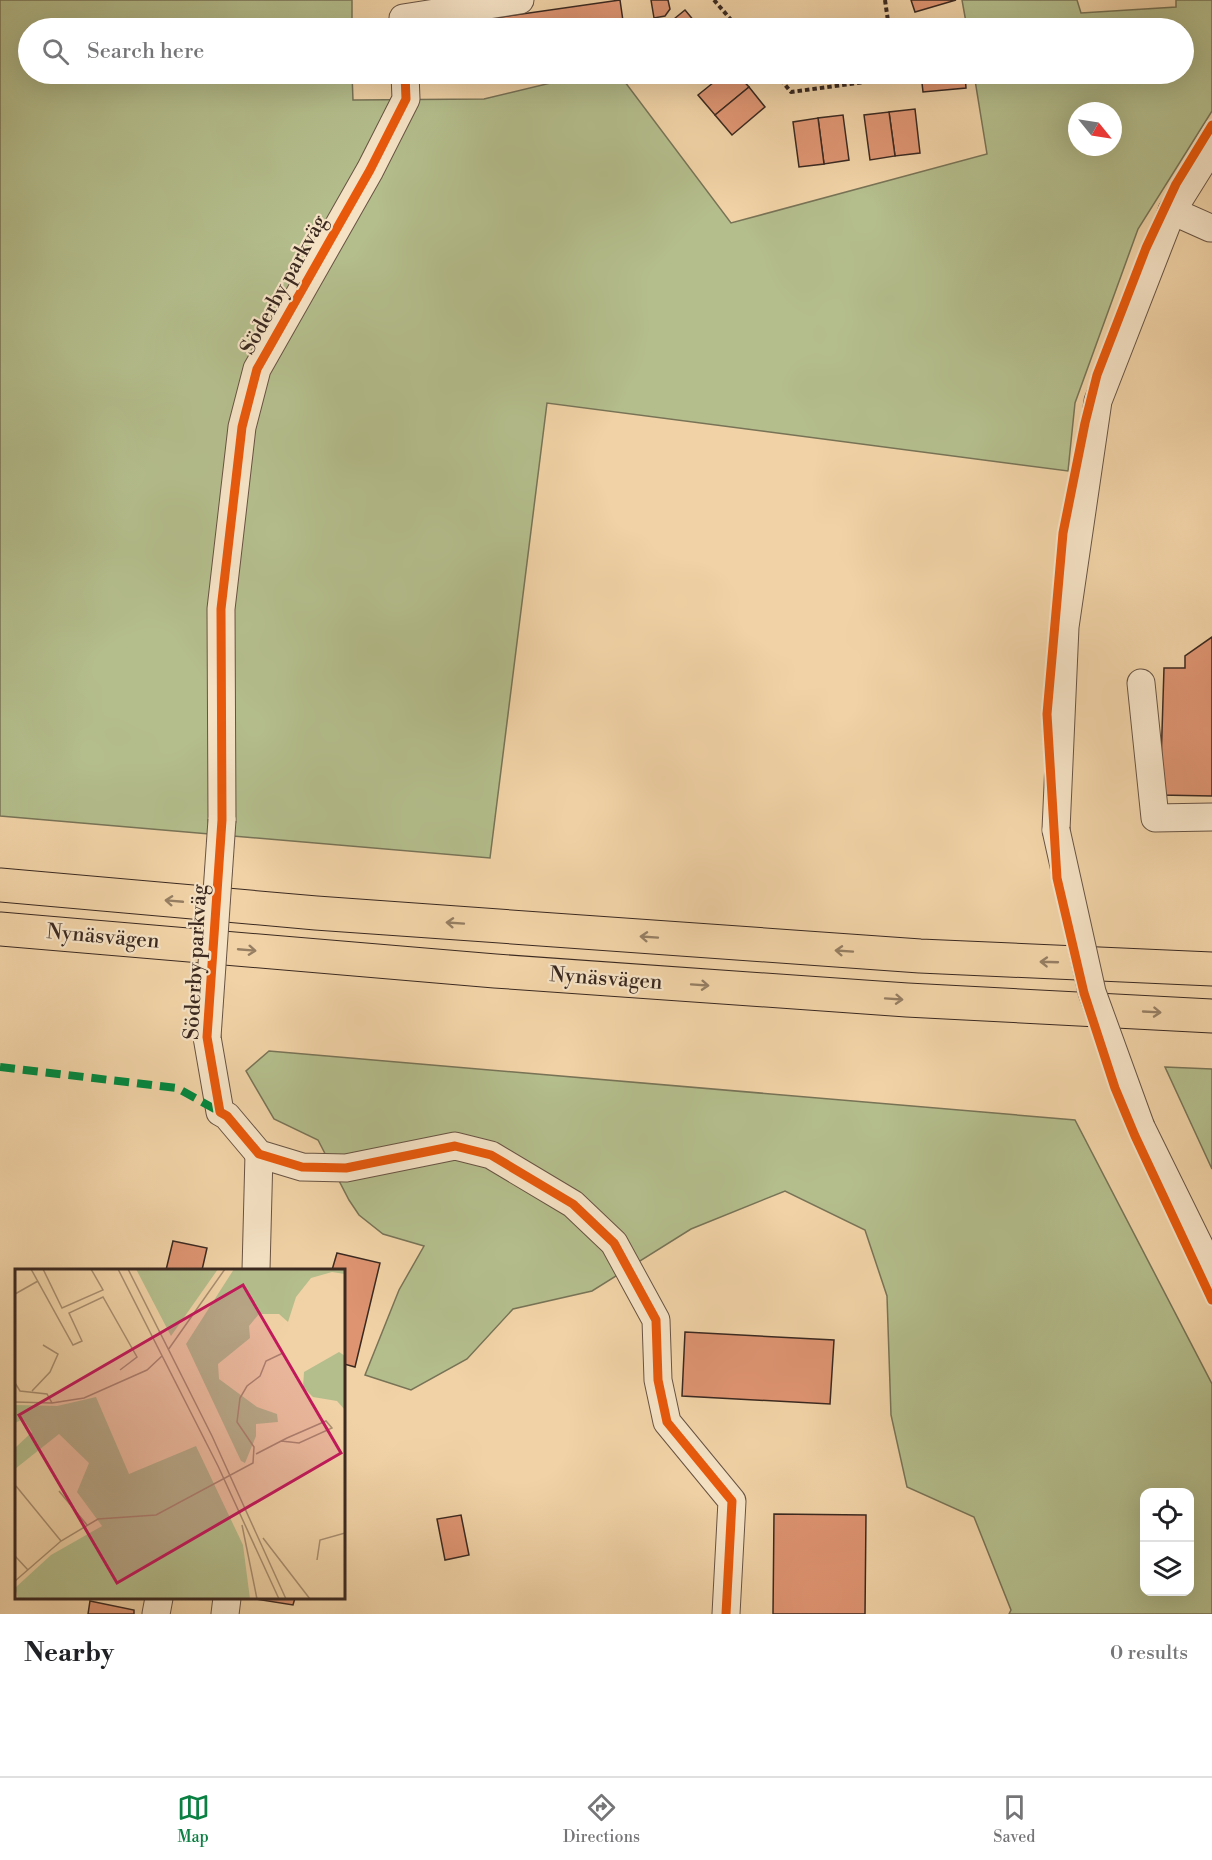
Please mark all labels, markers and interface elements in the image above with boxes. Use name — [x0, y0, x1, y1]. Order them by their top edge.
search box — [18, 18, 1194, 84]
icon: search — [39, 35, 72, 68]
text: Search here — [87, 38, 204, 65]
north arrow — [1068, 102, 1122, 156]
street label: Söderby parkväg — [235, 210, 333, 360]
street label: Söderby parkväg — [179, 883, 213, 1041]
one-way arrow — [165, 895, 185, 906]
one-way arrow — [445, 918, 465, 929]
street label: Nynäsvägen — [45, 919, 161, 955]
one-way arrow — [640, 931, 660, 942]
one-way arrow — [236, 945, 256, 956]
one-way arrow — [834, 945, 854, 956]
one-way arrow — [1039, 957, 1059, 968]
street label: Nynäsvägen — [549, 962, 664, 996]
one-way arrow — [689, 980, 709, 991]
one-way arrow — [884, 994, 904, 1005]
one-way arrow — [1141, 1007, 1161, 1018]
inset map — [15, 1269, 345, 1599]
map controls — [1140, 1488, 1194, 1596]
button: locate — [1140, 1488, 1194, 1542]
button: layers — [1140, 1542, 1194, 1596]
text: Nearby — [24, 1637, 114, 1669]
text: 0 results — [1110, 1641, 1188, 1666]
tab: Map — [177, 1791, 210, 1847]
tab: Directions — [563, 1791, 640, 1847]
tab: Saved — [993, 1791, 1035, 1847]

